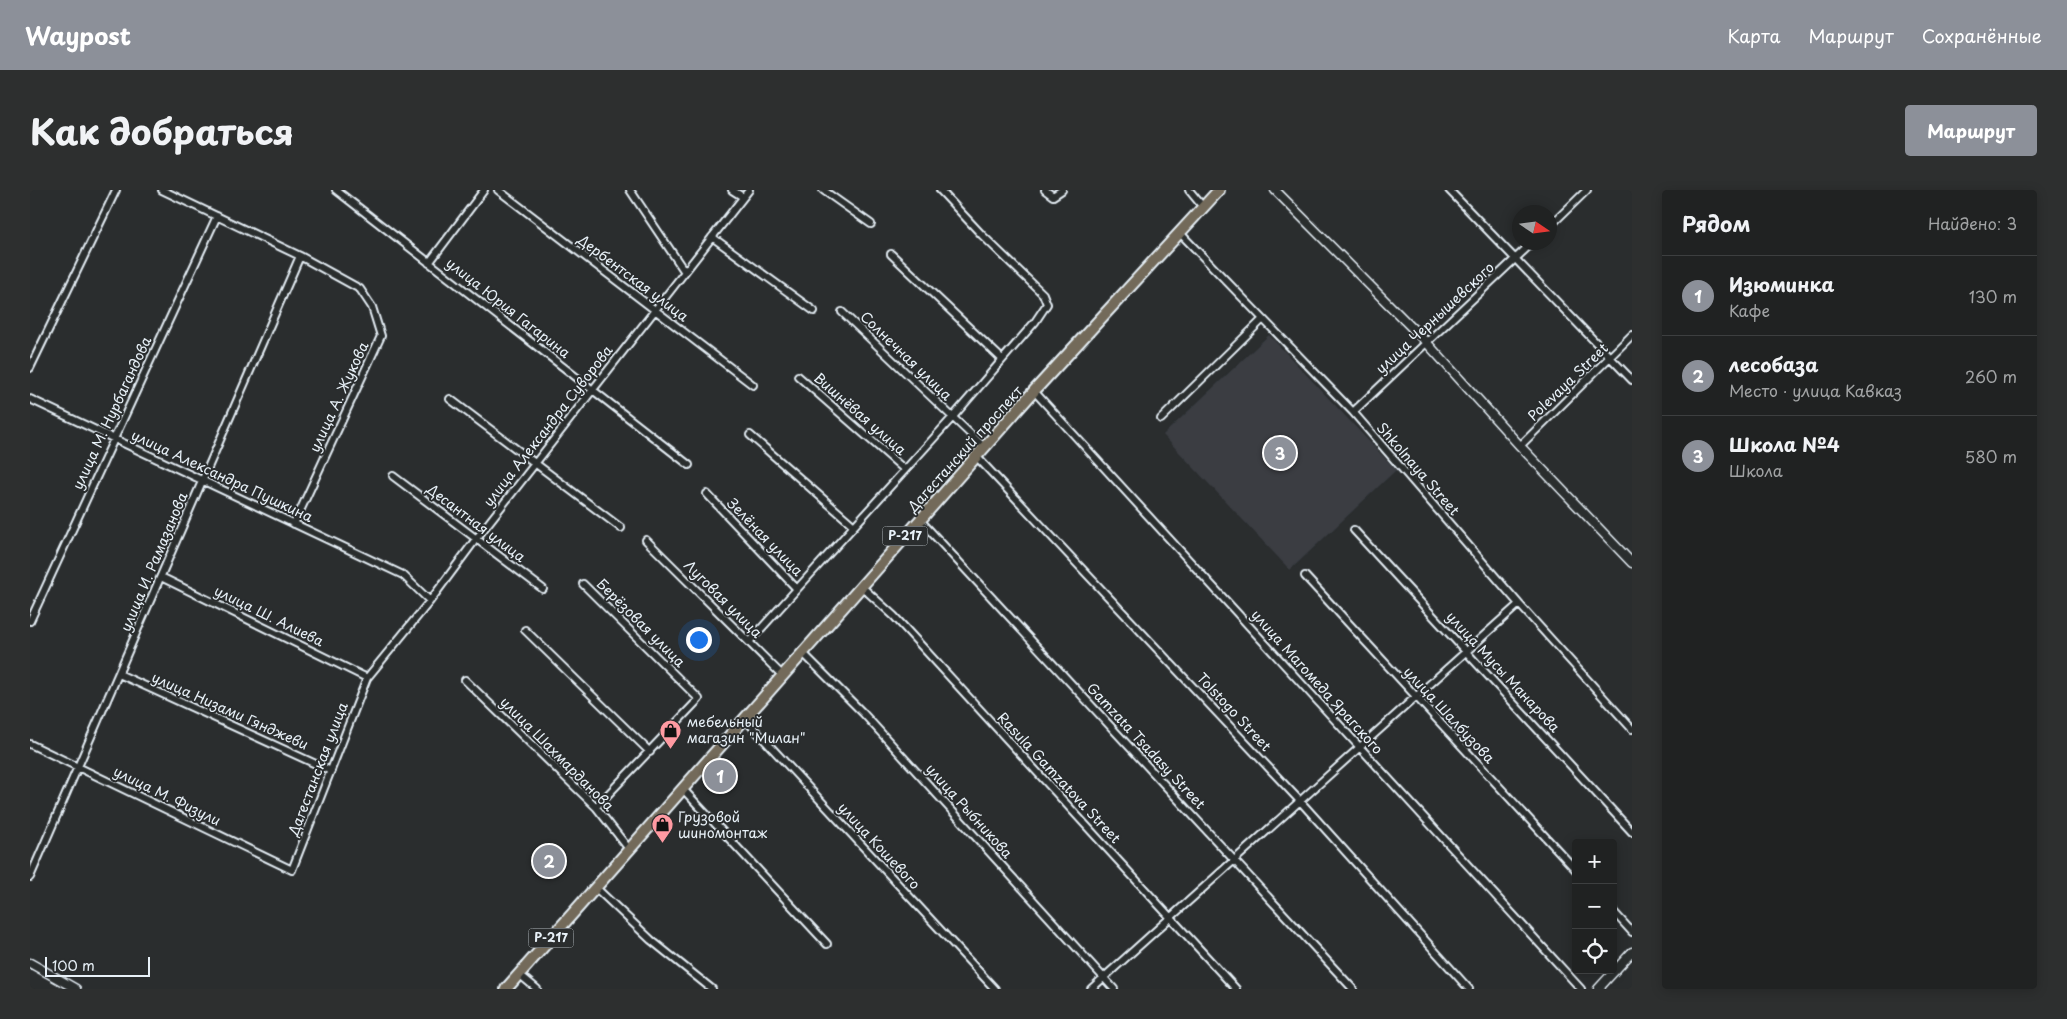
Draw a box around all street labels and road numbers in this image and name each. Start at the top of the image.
street label: Дербентская улица [573,228,693,326]
street label: улица Юрия Гагарина [442,252,575,363]
street label: улица Чернышевского [1371,257,1499,378]
street label: Солнечная улица [856,306,957,405]
street label: улица М. Нурбагандова [67,333,156,493]
street label: улица А. Жукова [304,338,373,456]
street label: Polevaya Street [1523,338,1613,426]
street label: улица Александра Суворова [478,340,618,511]
street label: Вишнёвая улица [809,367,911,460]
street label: Дагестанский проспект [901,381,1027,517]
street label: Shkolnaya Street [1372,418,1465,520]
street label: улица Александра Пушкина [128,424,317,527]
street label: Десантная улица [422,478,530,567]
street label: улица И. Рамазанова [115,489,193,635]
street label: Зелёная улица [723,493,808,581]
road number: Р-217 [882,526,928,546]
street label: Луговая улица [680,555,767,643]
street label: Берёзовая улица [592,574,691,672]
street label: улица Ш. Алиева [211,580,328,651]
street label: улица Магомеда Ярагского [1246,605,1388,759]
street label: улица Мусы Манарова [1442,606,1565,737]
street label: улица Шалбузова [1399,662,1500,768]
street label: улица Низами Гянджеви [148,666,312,755]
street label: Tolstogo Street [1192,668,1277,756]
street label: Gamzata Tsadasy Street [1082,678,1211,814]
street label: улица Шахмарданова [495,692,620,816]
street label: Дагестанская улица [282,699,353,840]
street label: Rasula Gamzatova Street [993,707,1126,848]
street label: улица Рыбникова [921,758,1018,863]
street label: улица М. Физули [110,760,224,831]
street label: улица Кошевого [833,797,925,894]
road number: Р-217 [528,928,574,948]

